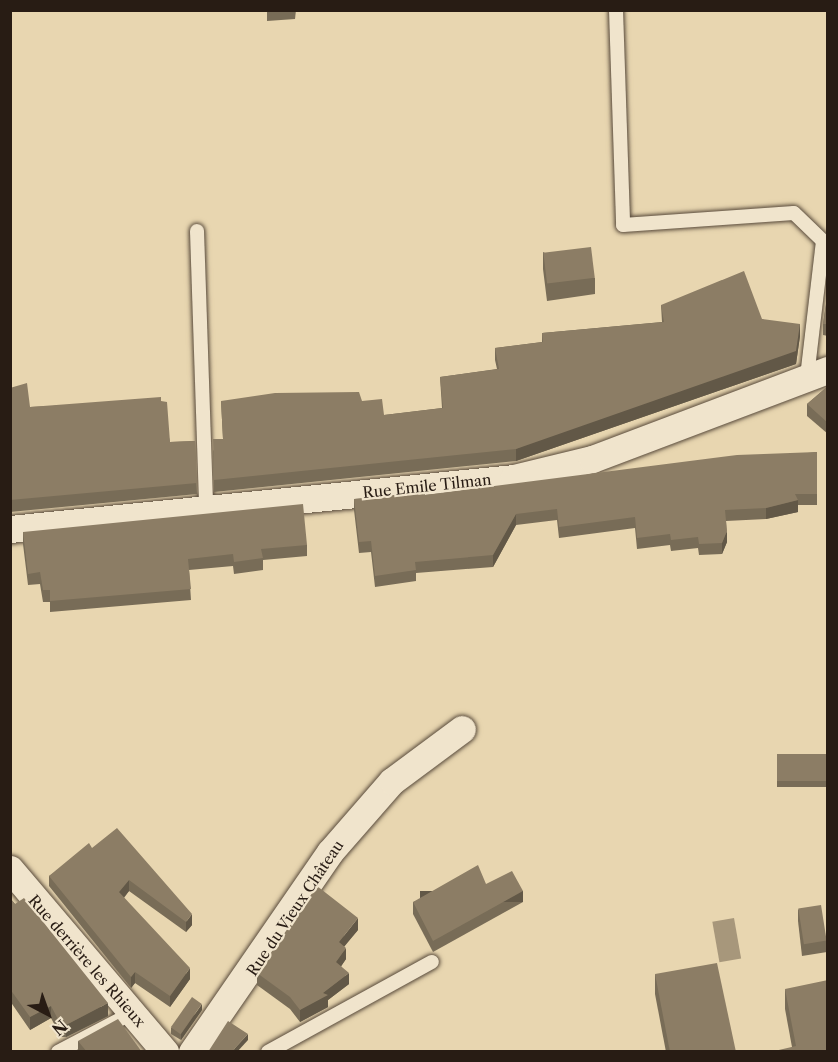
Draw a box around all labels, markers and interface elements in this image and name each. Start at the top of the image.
street label: Rue Emile Tilman [362,470,492,502]
street label: Rue du Vieux Château [243,836,347,980]
street label: Rue derrière les Rhieux [25,891,149,1031]
north arrow [18,984,78,1044]
text: N [48,1015,72,1040]

